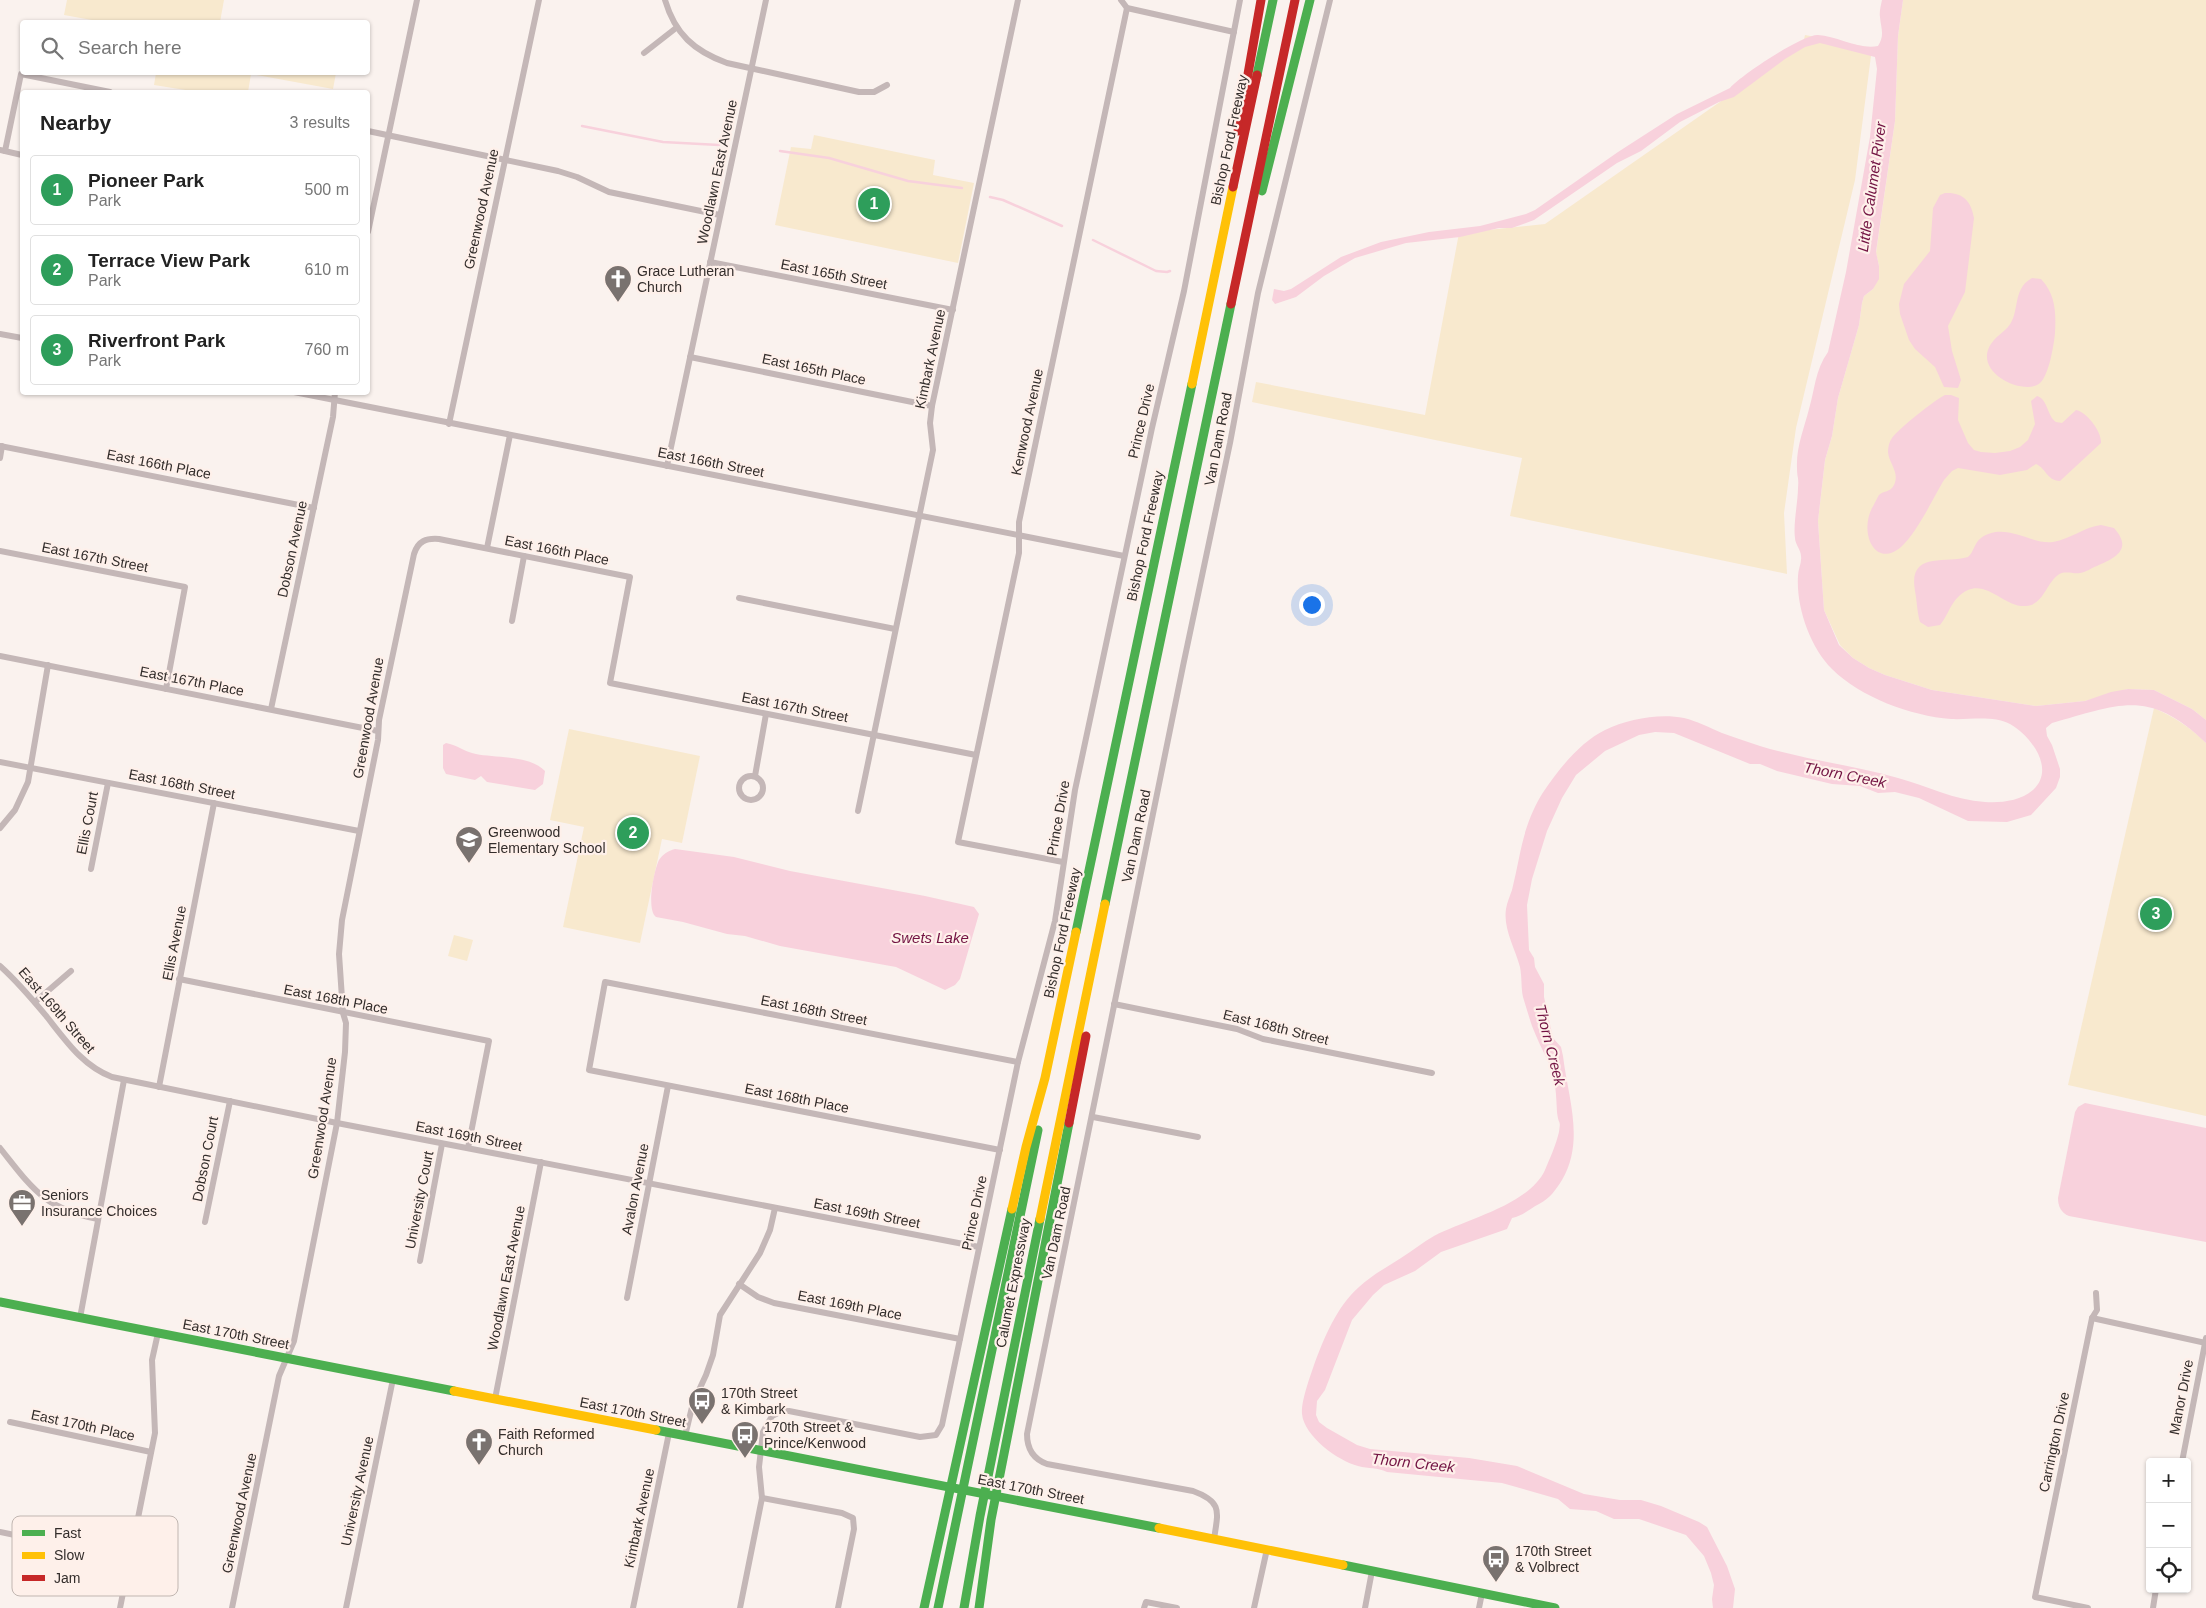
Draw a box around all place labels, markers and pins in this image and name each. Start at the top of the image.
pin: 1 [858,185,890,223]
place label: Grace Lutheran Church [637,263,734,295]
church icon: Grace Lutheran Church [603,264,633,303]
pin: 2 [617,814,649,852]
place label: Greenwood Elementary School [488,824,606,856]
school or university icon: Greenwood Elementary School [454,825,484,864]
pin: 3 [2140,895,2172,933]
place label: Seniors Insurance Choices [41,1187,157,1219]
office icon: Seniors Insurance Choices [7,1188,37,1227]
place label: 170th Street & Kimbark [721,1385,797,1417]
bus stop icon: 170th Street & Kimbark [687,1386,717,1425]
place label: 170th Street & Prince/Kenwood [764,1419,866,1451]
bus stop icon: 170th Street & Prince/Kenwood [730,1420,760,1459]
place label: Faith Reformed Church [498,1426,594,1458]
church icon: Faith Reformed Church [464,1427,494,1466]
place label: 170th Street & Volbrect [1515,1543,1591,1575]
bus stop icon: 170th Street & Volbrect [1481,1544,1511,1583]

